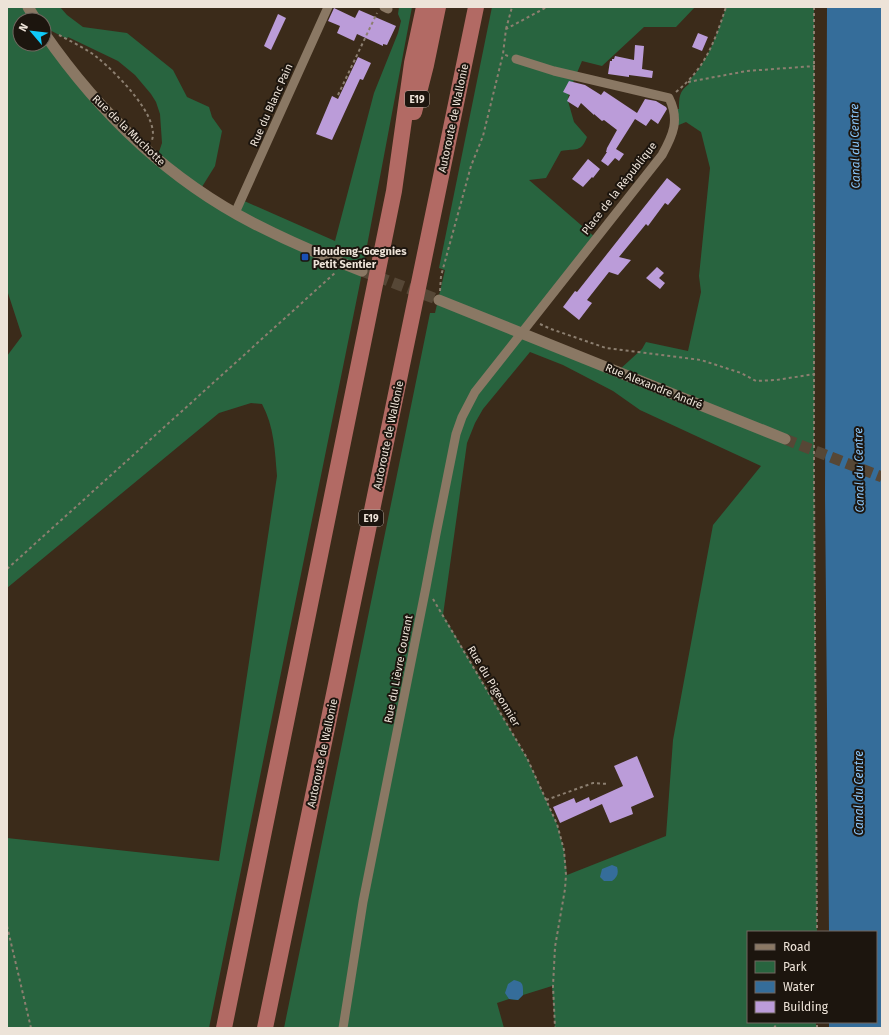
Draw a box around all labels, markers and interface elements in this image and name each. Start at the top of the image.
north arrow [12,12,52,52]
text: N [16,21,31,34]
street label: Rue du Blanc Pain [247,62,296,149]
street label: Autoroute de Wallonie [436,63,471,174]
road number: E19 [405,91,429,107]
street label: Rue de la Muchotte [89,92,168,169]
water label: Canal du Centre [847,103,863,189]
street label: Place de la République [579,139,660,237]
place label: Houdeng-Gœgnies Petit Sentier [313,245,407,271]
marker: Houdeng-Gœgnies Petit Sentier [300,252,310,262]
street label: Rue Alexandre André [603,361,704,412]
street label: Autoroute de Wallonie [371,380,406,491]
water label: Canal du Centre [851,427,867,513]
road number: E19 [359,510,383,526]
street label: Rue du Lièvre Courant [382,614,415,724]
street label: Rue du Pigeonnier [464,644,523,729]
street label: Autoroute de Wallonie [305,698,340,809]
water label: Canal du Centre [852,751,866,835]
legend [747,931,877,1023]
text: Road [783,940,811,954]
text: Park [783,960,807,974]
text: Water [783,980,815,994]
text: Building [783,1000,829,1014]

